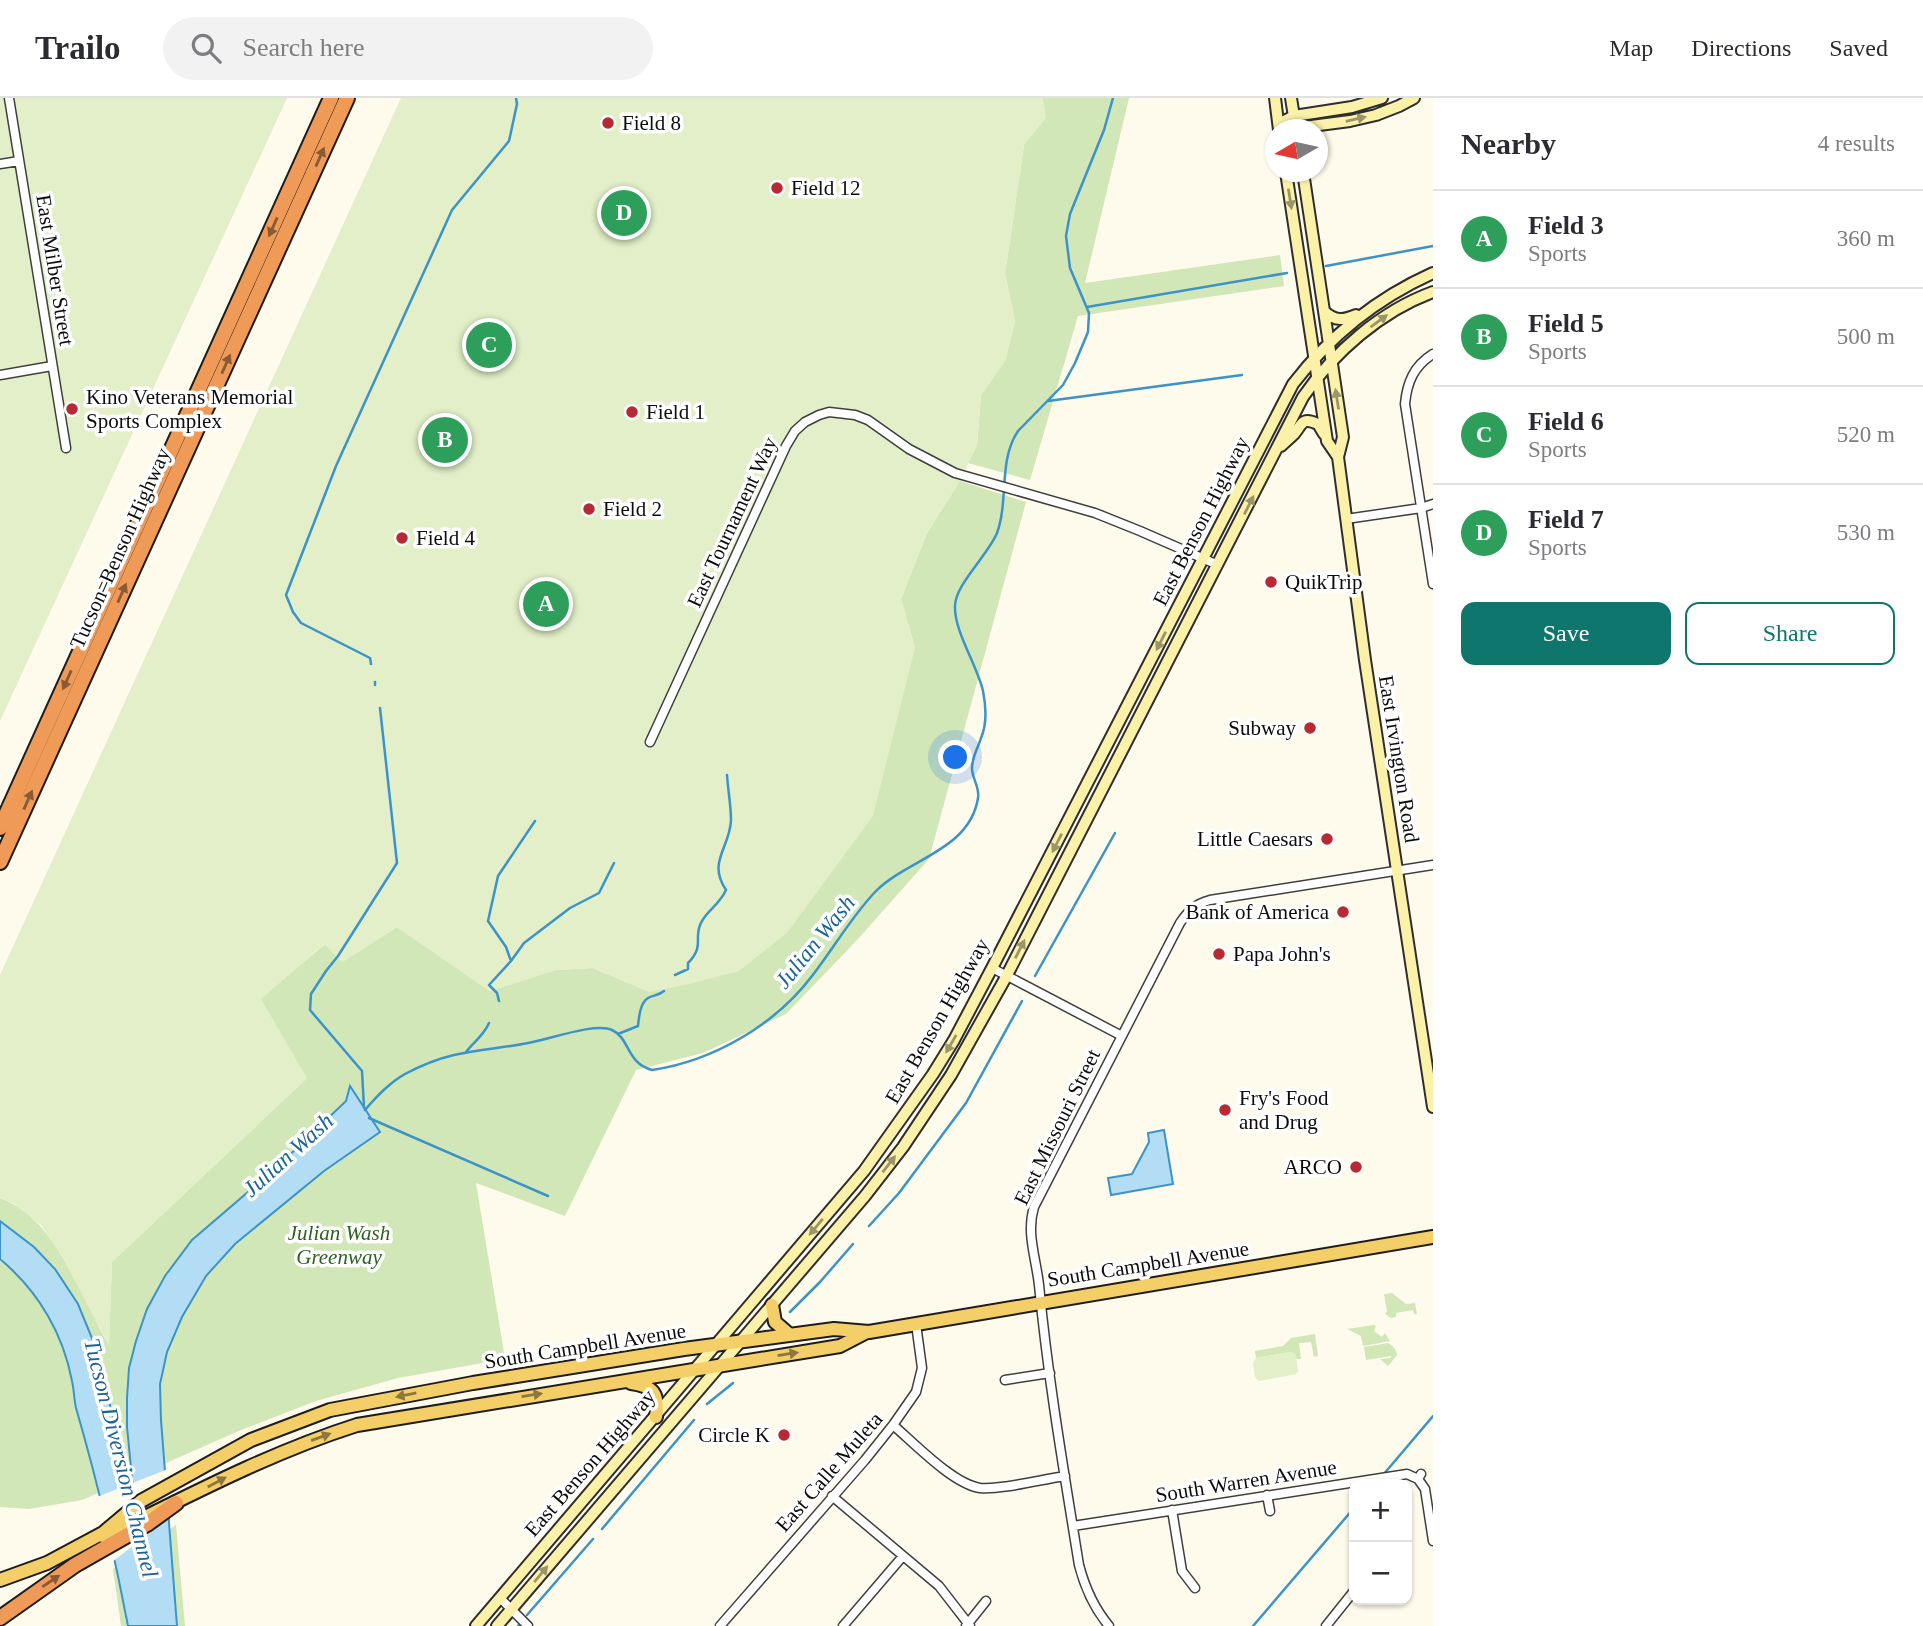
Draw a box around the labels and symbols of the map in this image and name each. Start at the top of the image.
place label: Field 8 [622,111,681,135]
one-way arrow [1346,114,1368,125]
marker: Field 8 [600,115,616,131]
north arrow [1265,119,1328,182]
one-way arrow [315,146,326,167]
place label: Field 12 [791,176,860,200]
marker: Field 12 [769,180,785,196]
pin: D [601,187,647,239]
one-way arrow [1285,188,1296,210]
street label: East Milber Street [31,193,79,347]
one-way arrow [267,217,279,237]
one-way arrow [1370,314,1388,328]
pin: C [466,319,512,371]
one-way arrow [220,354,232,374]
place label: Kino Veterans Memorial Sports Complex [86,385,293,433]
one-way arrow [1331,388,1342,410]
place label: Field 1 [646,400,705,424]
marker: Kino Veterans Memorial Sports Complex [64,401,80,417]
marker: Field 1 [624,404,640,420]
pin: B [422,414,468,466]
street label: East Benson Highway [1148,432,1254,610]
street label: East Tournament Way [682,433,782,611]
street label: Tucson–Benson Highway [65,444,175,652]
one-way arrow [1242,494,1254,514]
place label: Field 2 [603,497,662,521]
marker: Field 2 [581,501,597,517]
place label: Field 4 [416,526,475,550]
marker: Field 4 [394,530,410,546]
place label: QuikTrip [1285,570,1362,594]
marker: QuikTrip [1263,574,1279,590]
pin: A [523,578,569,630]
one-way arrow [116,583,128,603]
one-way arrow [1156,631,1167,651]
one-way arrow [61,669,72,690]
street label: East Irvington Road [1374,674,1424,845]
place label: Subway [1228,716,1296,740]
marker: Subway [1302,720,1318,736]
your location [938,740,972,774]
one-way arrow [23,790,34,811]
place label: Little Caesars [1197,827,1313,851]
marker: Little Caesars [1319,831,1335,847]
one-way arrow [1051,833,1062,853]
water label: Julian Wash [770,891,860,993]
place label: Bank of America [1186,900,1330,924]
marker: Bank of America [1335,904,1351,920]
street label: East Benson Highway [880,934,994,1108]
one-way arrow [1015,939,1026,959]
place label: Papa John's [1233,942,1331,966]
marker: Papa John's [1211,946,1227,962]
one-way arrow [945,1035,957,1054]
street label: East Missouri Street [1009,1045,1105,1209]
place label: Fry's Food and Drug [1239,1086,1329,1134]
marker: Fry's Food and Drug [1217,1102,1233,1118]
water label: Julian Wash [238,1108,338,1202]
one-way arrow [882,1155,896,1173]
place label: ARCO [1284,1155,1342,1179]
marker: ARCO [1348,1159,1364,1175]
one-way arrow [809,1218,824,1236]
park label: Julian Wash Greenway [288,1221,390,1269]
street label: South Campbell Avenue [1045,1236,1251,1292]
street label: South Campbell Avenue [482,1318,688,1374]
water label: Tucson Diversion Channel [79,1336,163,1580]
one-way arrow [777,1348,799,1359]
street label: East Benson Highway [520,1384,661,1541]
one-way arrow [521,1389,543,1400]
one-way arrow [395,1390,417,1401]
street label: East Calle Muleta [771,1407,888,1537]
place label: Circle K [698,1423,770,1447]
marker: Circle K [776,1427,792,1443]
one-way arrow [311,1431,332,1442]
street label: South Warren Avenue [1154,1455,1338,1507]
one-way arrow [207,1476,227,1488]
one-way arrow [533,1565,549,1583]
one-way arrow [41,1574,61,1587]

